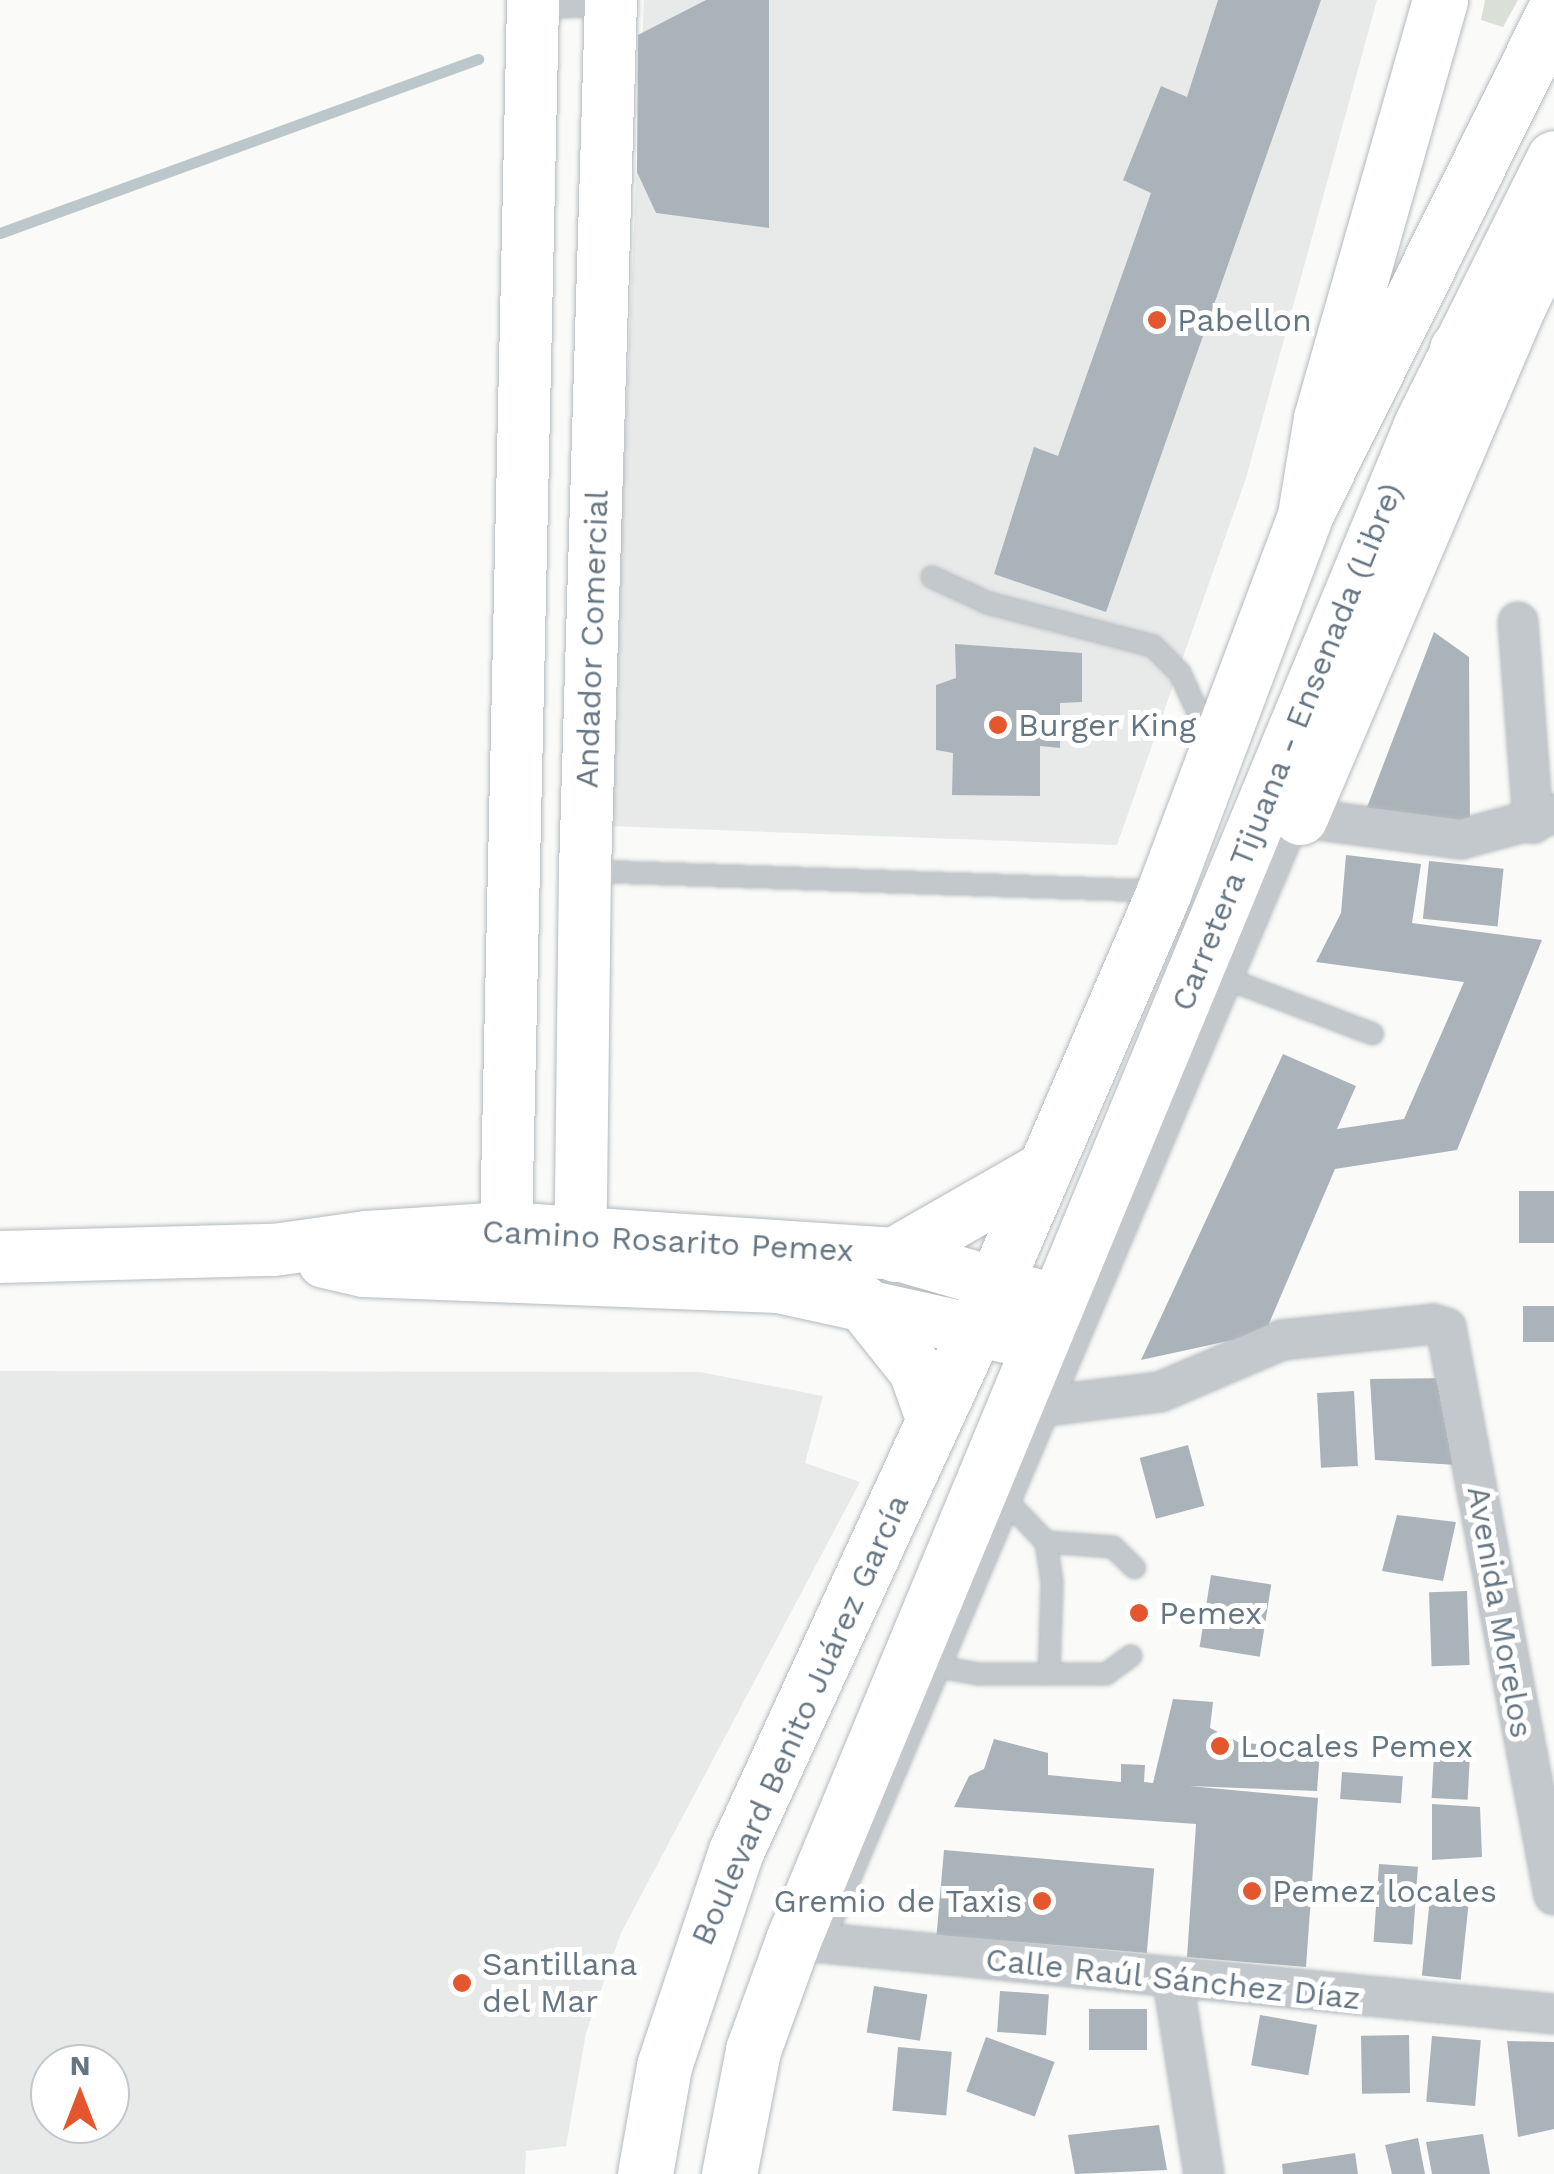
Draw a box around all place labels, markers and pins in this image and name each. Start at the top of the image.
place label: Pabellon [1177,301,1312,339]
marker: Pabellon [1146,309,1168,331]
place label: Burger King [1018,706,1197,744]
marker: Burger King [987,714,1009,736]
place label: Pemex [1159,1594,1262,1632]
marker: Pemex [1128,1602,1150,1624]
place label: Locales Pemex [1240,1727,1473,1765]
marker: Locales Pemex [1209,1735,1231,1757]
place label: Pemez locales [1272,1872,1497,1910]
marker: Pemez locales [1241,1880,1263,1902]
place label: Gremio de Taxis [773,1882,1022,1920]
marker: Gremio de Taxis [1031,1890,1053,1912]
place label: Santillana del Mar [482,1946,637,2021]
marker: Santillana del Mar [451,1972,473,1994]

